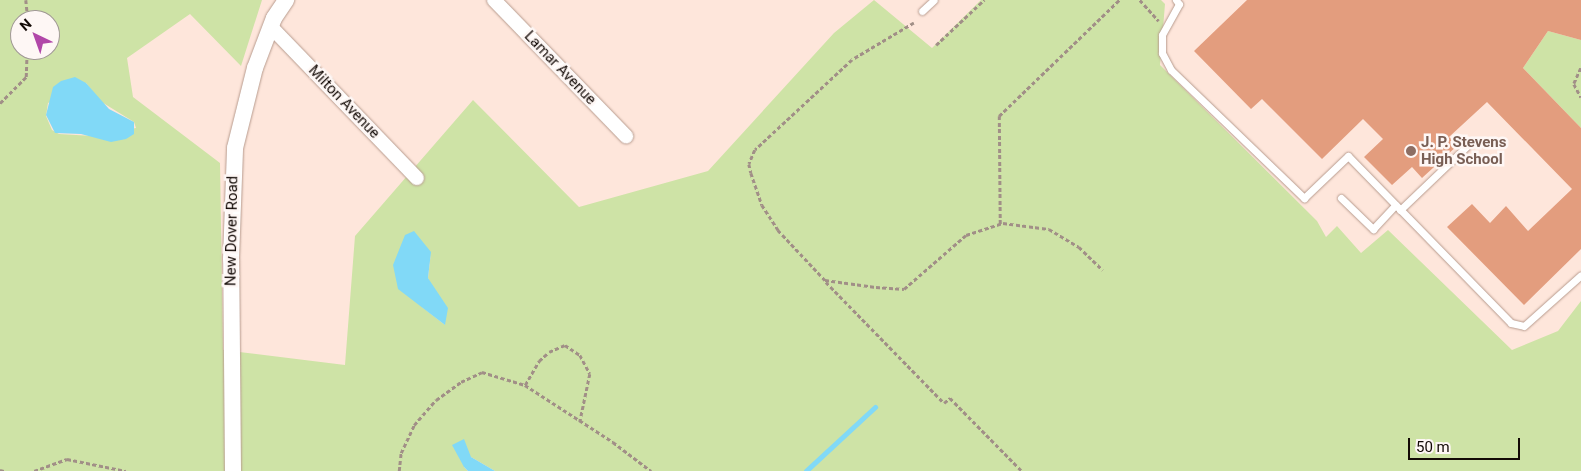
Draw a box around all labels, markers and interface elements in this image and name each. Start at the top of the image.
north arrow [10,10,60,60]
text: N [17,15,35,34]
street label: Lamar Avenue [520,27,600,109]
street label: Milton Avenue [305,62,383,142]
place label: J. P. Stevens High School [1421,133,1506,168]
marker: J. P. Stevens High School [1405,145,1417,157]
street label: New Dover Road [222,176,242,286]
scale bar [1411,428,1524,460]
text: 50 m [1416,438,1450,456]

